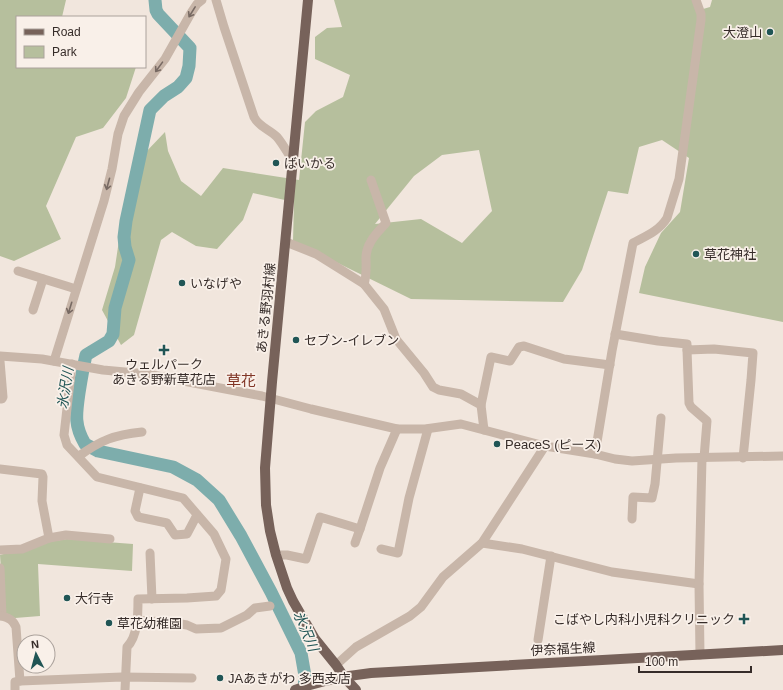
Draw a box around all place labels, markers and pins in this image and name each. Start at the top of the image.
place label: 大澄山 [723,25,762,40]
marker: 大澄山 [765,27,775,37]
place label: ばいかる [284,156,336,171]
marker: ばいかる [271,158,281,168]
place label: 草花神社 [704,247,756,262]
marker: 草花神社 [691,249,701,259]
place label: いなげや [190,276,242,291]
marker: いなげや [177,278,187,288]
place label: セブン-イレブン [304,333,399,348]
marker: セブン-イレブン [291,335,301,345]
marker: ウェルパーク あきる野新草花店 [159,345,169,355]
place label: ウェルパーク あきる野新草花店 [112,357,216,387]
place label: PeaceS (ピース) [505,437,601,452]
marker: PeaceS (ピース) [492,439,502,449]
place label: 大行寺 [75,591,114,606]
marker: 大行寺 [62,593,72,603]
place label: こばやし内科小児科クリニック [553,612,735,627]
marker: こばやし内科小児科クリニック [738,613,750,625]
place label: 草花幼稚園 [117,616,182,631]
marker: 草花幼稚園 [104,618,114,628]
place label: JAあきがわ 多西支店 [228,671,351,686]
marker: JAあきがわ 多西支店 [215,673,225,683]

